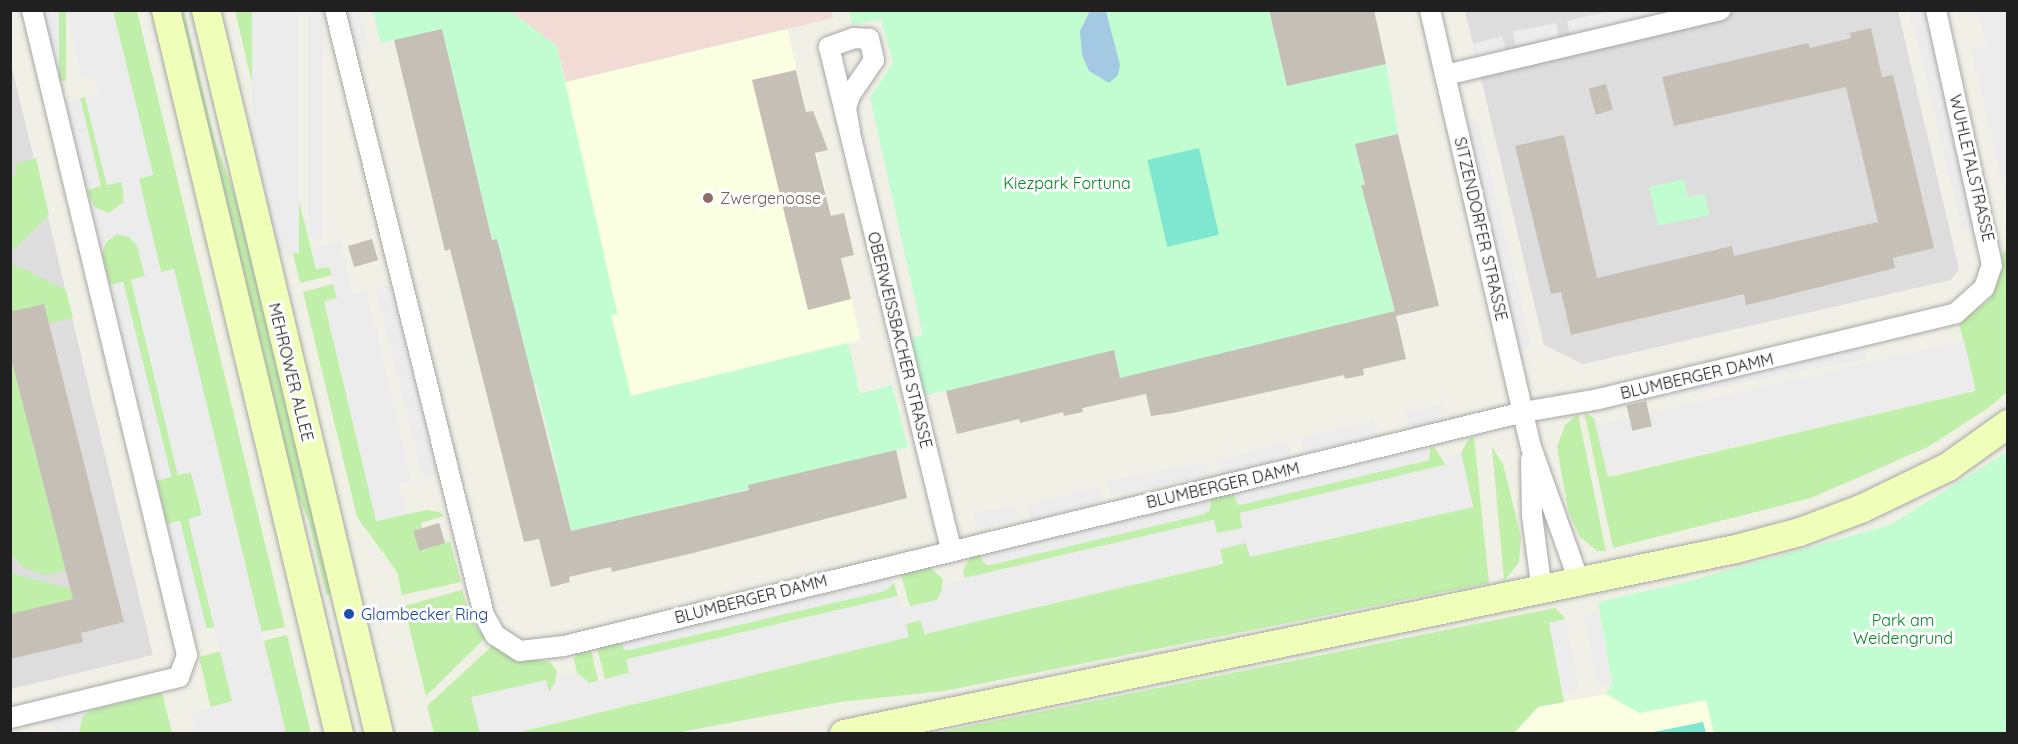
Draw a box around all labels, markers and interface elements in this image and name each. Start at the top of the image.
street label: WUHLETALSTRASSE [1946,93,1998,243]
street label: SITZENDORFER STRASSE [1450,135,1512,323]
park label: Kiezpark Fortuna [1003,173,1131,193]
place label: Zwergenoase [720,188,821,208]
marker: Zwergenoase [701,191,715,205]
street label: OBERWEISSBACHER STRASSE [864,230,936,450]
street label: MEHROWER ALLEE [265,301,317,443]
street label: BLUMBERGER DAMM [1618,349,1776,403]
street label: BLUMBERGER DAMM [1144,458,1302,512]
street label: BLUMBERGER DAMM [673,571,829,627]
place label: Glambecker Ring [361,604,488,624]
marker: Glambecker Ring [342,607,356,621]
park label: Park am Weidengrund [1853,610,1953,648]

